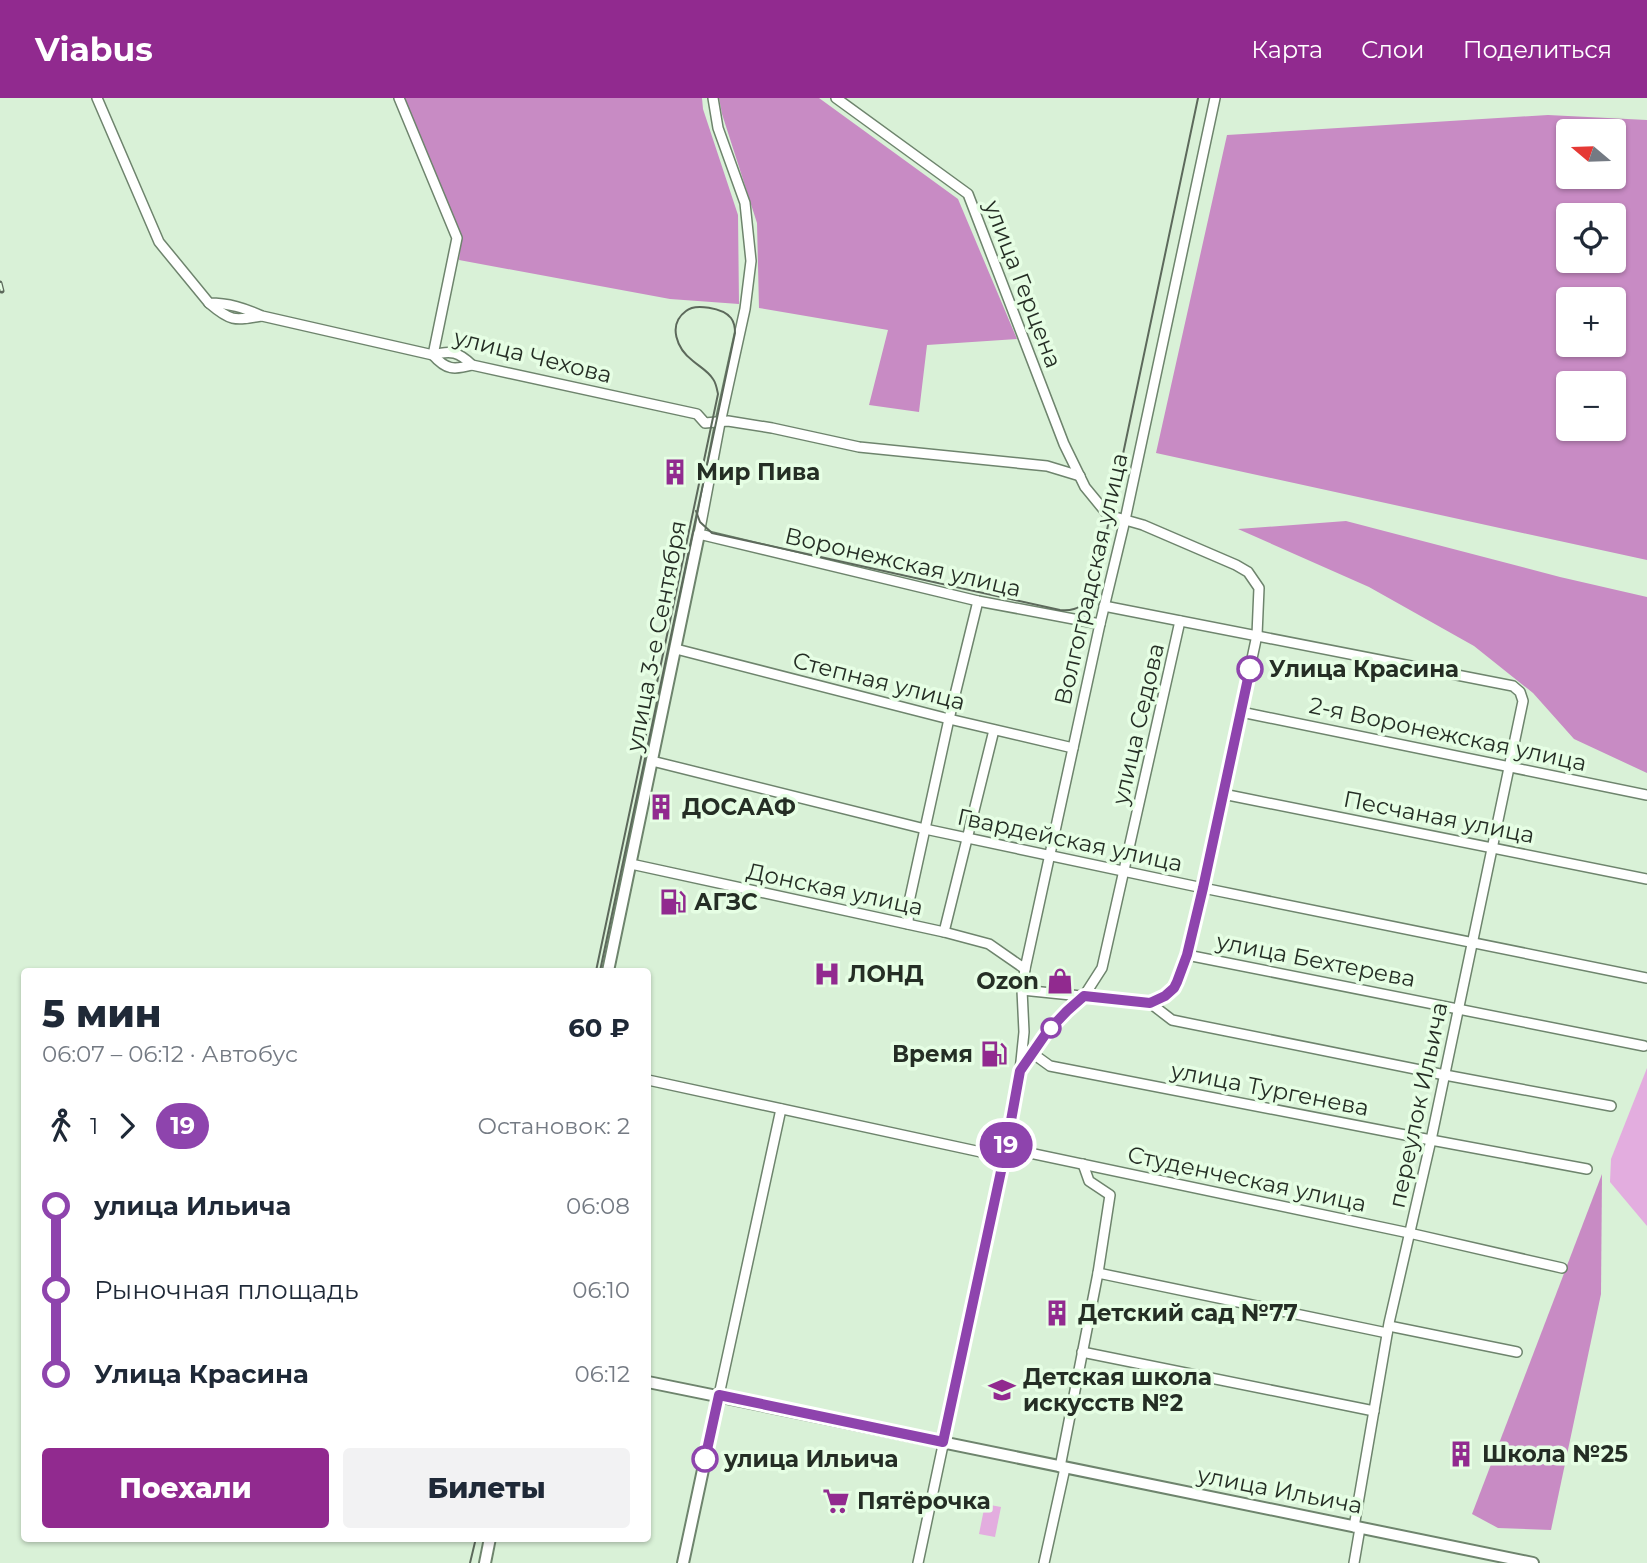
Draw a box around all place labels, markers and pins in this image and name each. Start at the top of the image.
building icon: Мир Пива [660,457,690,487]
place label: Мир Пива [696,458,820,486]
place label: Улица Красина [1269,655,1459,683]
marker: Улица Красина [1237,656,1263,682]
building icon: ДОСААФ [646,792,676,822]
place label: ДОСААФ [682,793,796,821]
fuel station icon: АГЗС [658,887,688,917]
place label: АГЗС [694,888,758,916]
hospital icon: ЛОНД [812,959,842,989]
place label: ЛОНД [848,960,924,988]
shop icon: Ozon [1045,966,1075,996]
place label: Ozon [976,967,1039,995]
unlabelled marker [1041,1018,1061,1038]
fuel station icon: Время [979,1039,1009,1069]
place label: Время [892,1040,973,1068]
building icon: Детский сад №77 [1042,1298,1072,1328]
place label: Детский сад №77 [1078,1299,1298,1327]
place label: Детская школа искусств №2 [1023,1363,1212,1417]
school or university icon: Детская школа искусств №2 [987,1375,1017,1405]
building icon: Школа №25 [1446,1439,1476,1469]
place label: Школа №25 [1482,1440,1628,1468]
place label: улица Ильича [723,1445,898,1473]
marker: улица Ильича [692,1446,718,1472]
supermarket icon: Пятёрочка [821,1486,851,1516]
place label: Пятёрочка [857,1487,991,1515]

